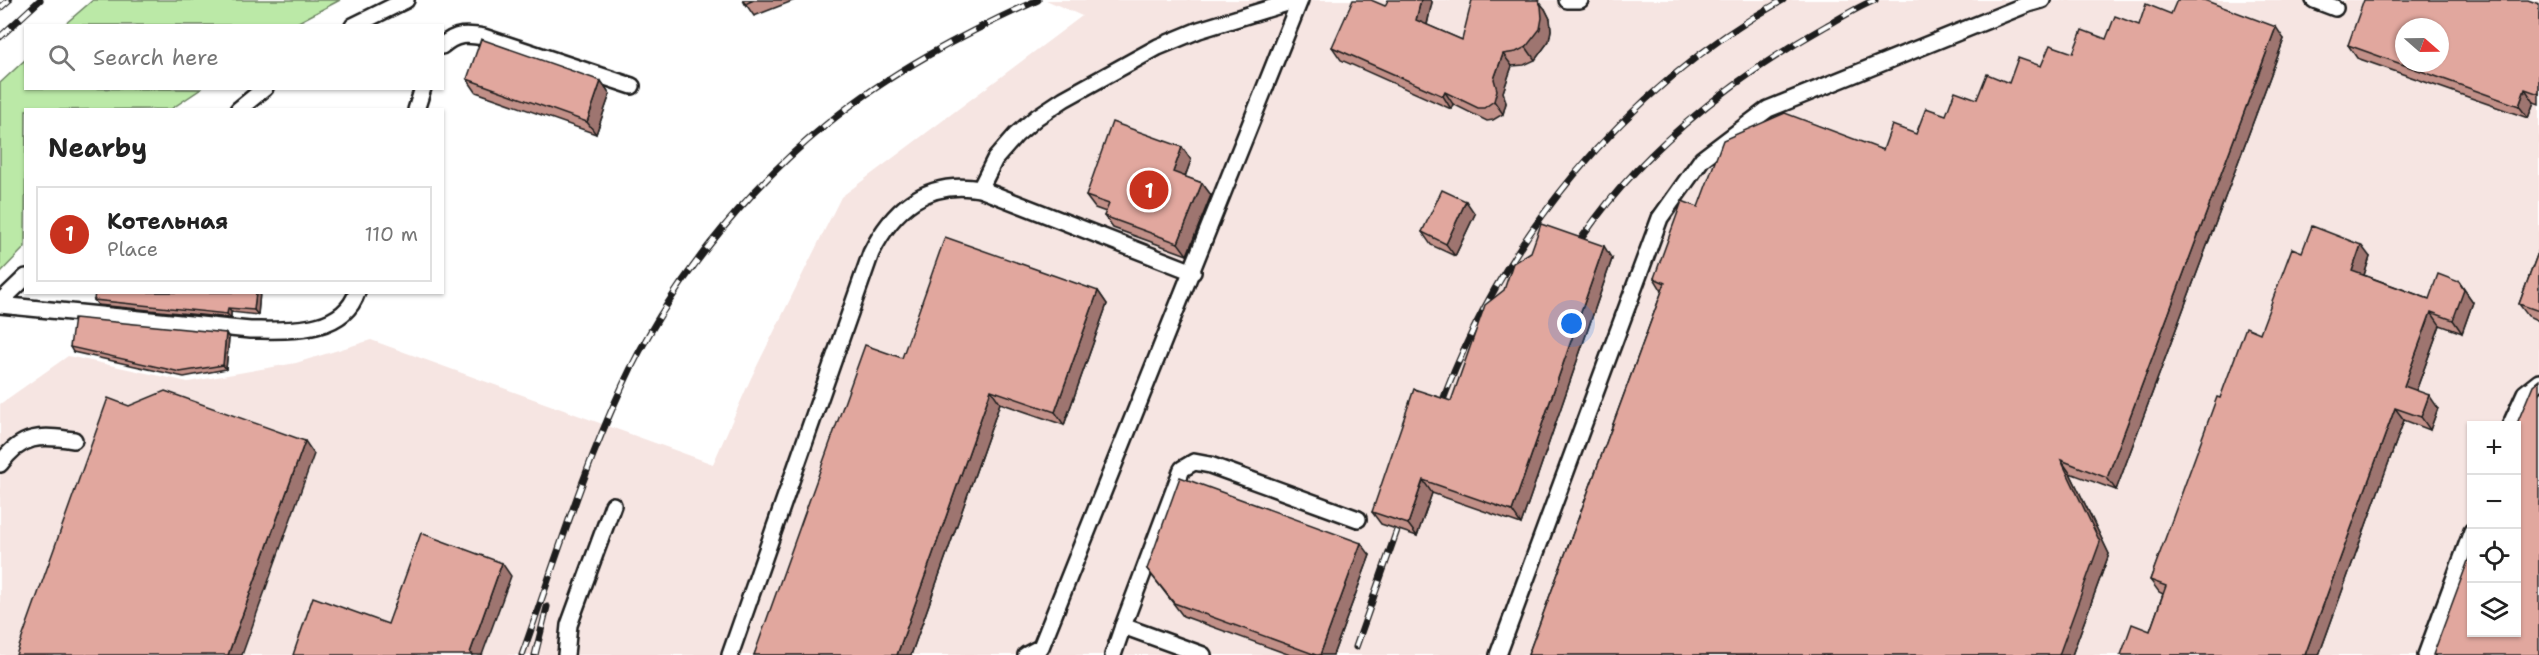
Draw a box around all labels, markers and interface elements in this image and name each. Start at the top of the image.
north arrow [2395,18,2449,72]
search box [24,24,444,90]
icon: search [45,41,78,74]
text: Search here [93,43,219,72]
text: Nearby [48,130,147,165]
pin: 1 [1130,168,1168,213]
text: Котельная [107,207,228,236]
text: 1 [65,221,74,247]
text: 110 m [364,221,418,247]
text: Place [107,236,158,262]
your location [1557,309,1586,338]
map controls [2467,421,2521,637]
button: + [2467,421,2521,475]
button: − [2467,475,2521,529]
button: locate [2467,529,2521,583]
button: layers [2467,583,2521,637]

